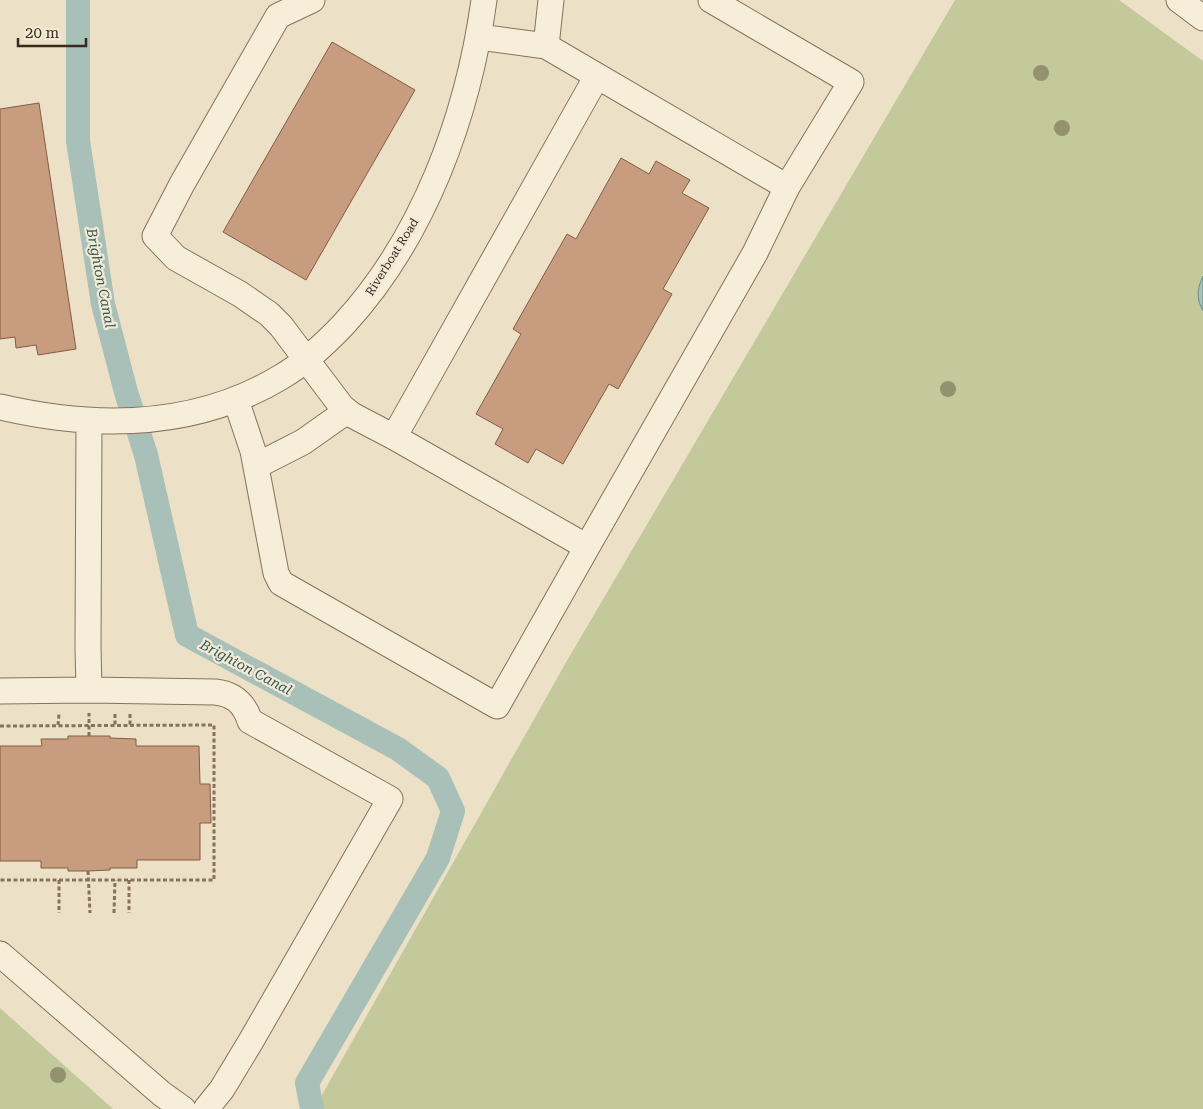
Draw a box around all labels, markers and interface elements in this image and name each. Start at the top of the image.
scale bar [18,15,85,47]
text: 20 m [25,24,60,42]
street label: Riverboat Road [363,215,422,298]
water label: Brighton Canal [83,226,119,329]
water label: Brighton Canal [197,636,294,698]

